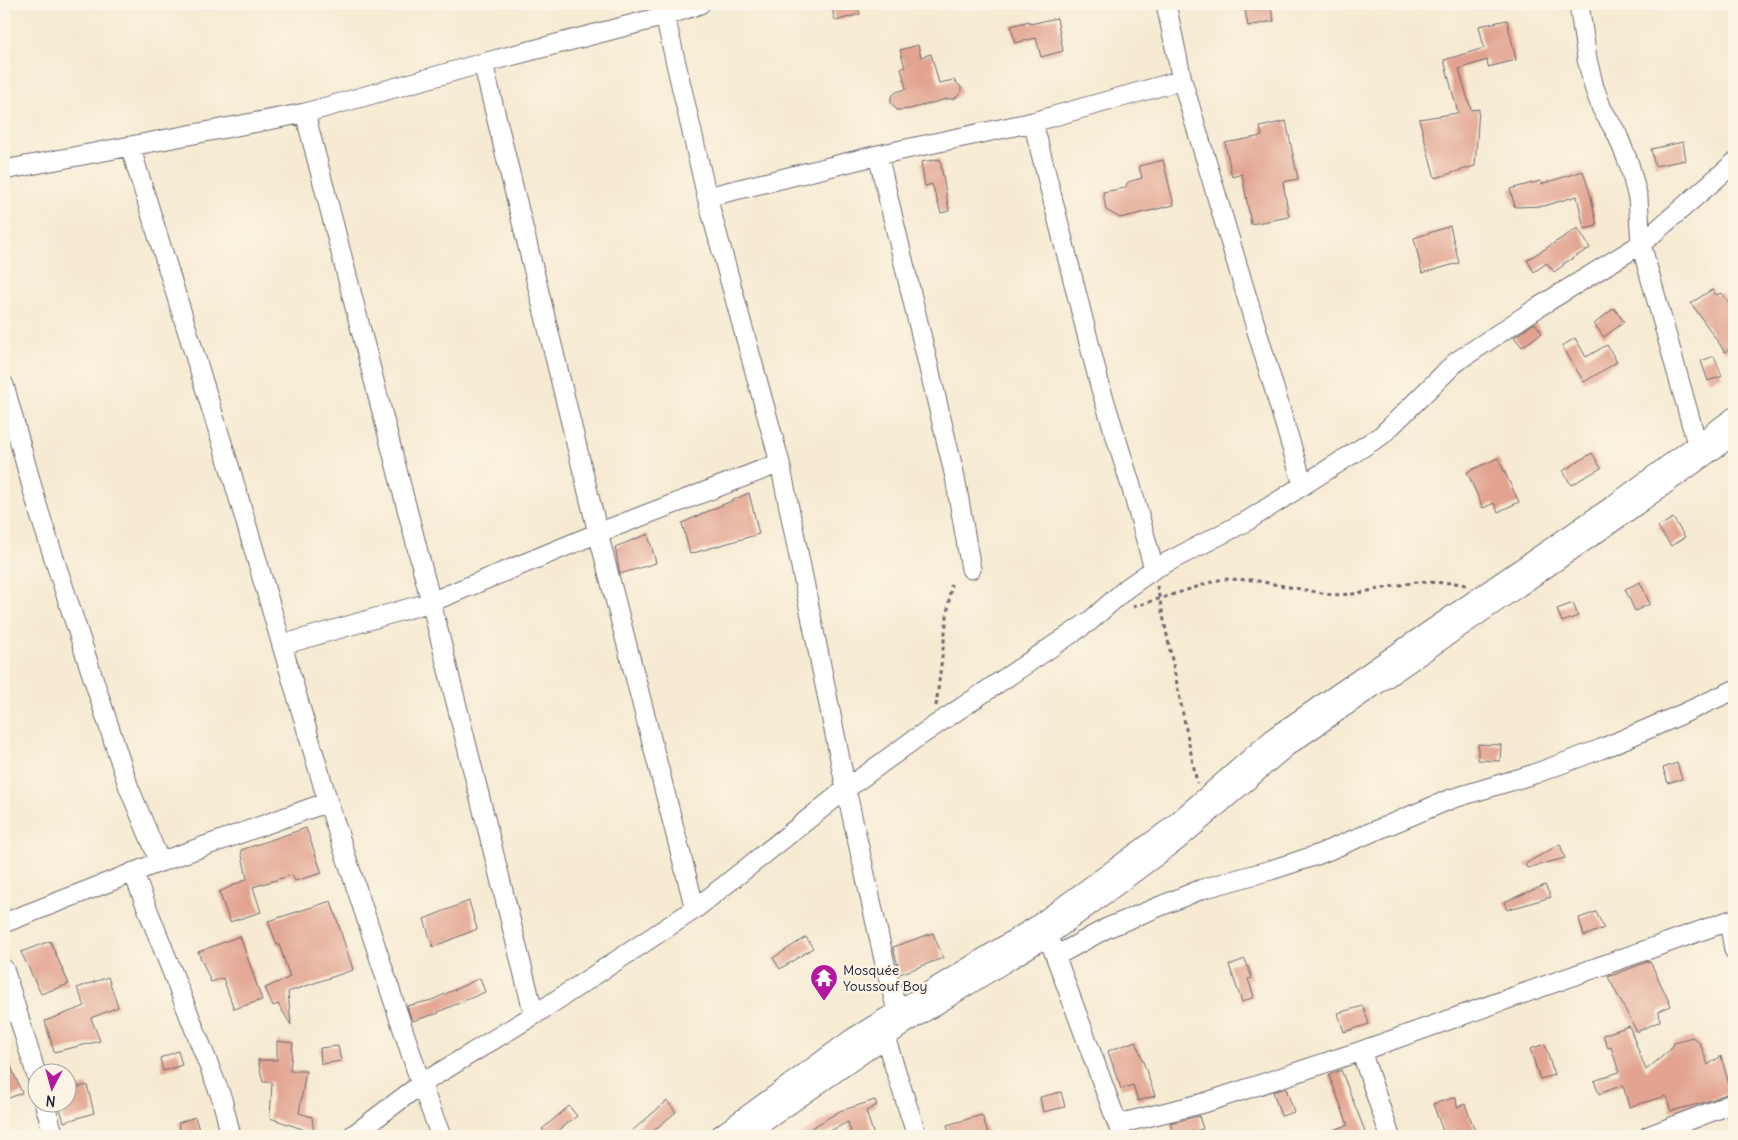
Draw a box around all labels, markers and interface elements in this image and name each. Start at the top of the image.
place label: Mosquée Youssouf Boy [843,961,928,995]
temple icon: Mosquée Youssouf Boy [809,963,839,1002]
north arrow [28,1062,78,1112]
text: N [45,1091,56,1110]

